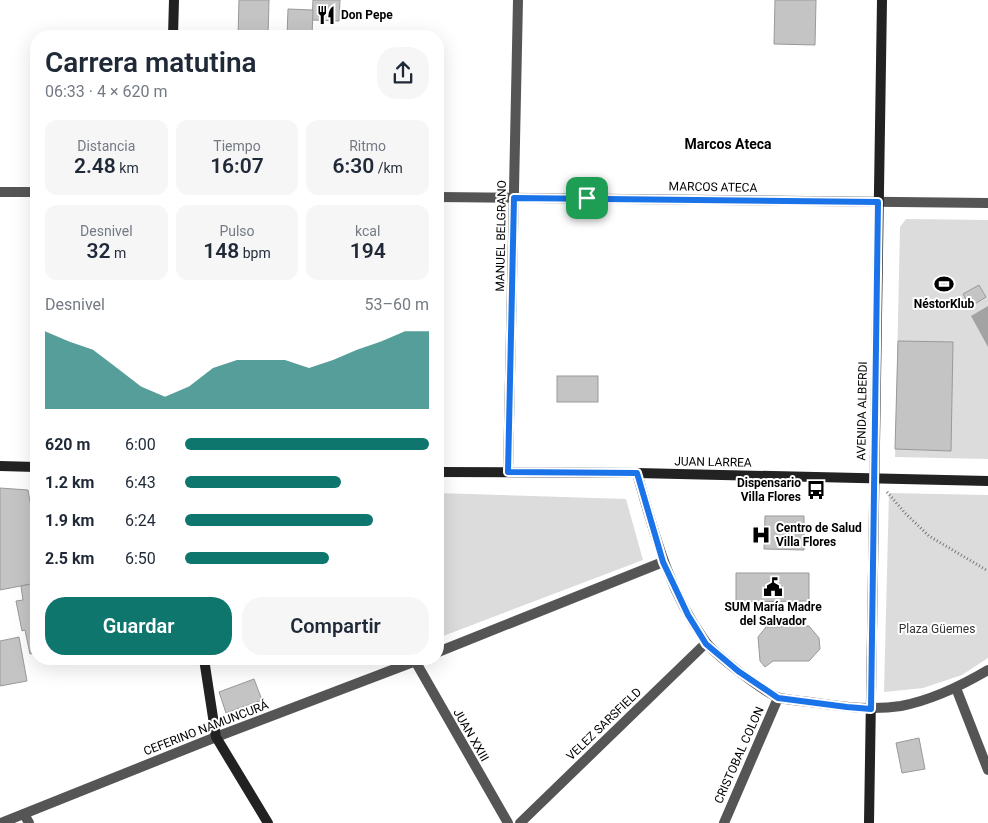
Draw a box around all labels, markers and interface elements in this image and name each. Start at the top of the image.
restaurant icon: Don Pepe [315,4,337,26]
place label: Don Pepe [341,8,393,22]
text: Carrera matutina [45,46,257,79]
button: share [377,47,429,99]
text: 06:33 · 4 × 620 m [45,82,167,101]
district label: Marcos Ateca [685,136,772,152]
text: Distancia [77,138,135,154]
text: Tiempo [213,138,261,154]
text: Ritmo [349,138,386,154]
text: 2.48 [74,154,116,178]
text: 16:07 [210,154,264,178]
text: 6:30 [332,154,374,178]
text: km [116,160,139,176]
text: /km [374,160,403,176]
pin [566,177,608,219]
street label: MARCOS ATECA [669,179,758,195]
street label: MANUEL BELGRANO [493,180,509,292]
icon: arrive [573,184,601,212]
text: Desnivel [80,223,133,239]
text: Pulso [219,223,255,239]
text: kcal [355,223,380,239]
text: 32 [86,239,110,263]
text: 148 [203,239,239,263]
text: 194 [350,239,386,263]
text: m [110,245,126,261]
text: bpm [239,245,271,261]
sports icon: NéstorKlub [933,273,955,295]
text: Desnivel [45,295,105,314]
text: 53–60 m [365,295,429,314]
place label: NéstorKlub [914,297,974,311]
street label: AVENIDA ALBERDI [854,361,870,461]
text: 620 m [45,435,90,454]
text: 6:00 [125,435,156,454]
street label: JUAN LARREA [674,454,752,470]
text: 1.2 km [45,473,94,492]
text: 6:43 [125,473,156,492]
place label: Dispensario Villa Flores [737,476,801,504]
bus stop icon: Dispensario Villa Flores [805,479,827,501]
text: 1.9 km [45,511,94,530]
text: 6:24 [125,511,156,530]
place label: Centro de Salud Villa Flores [776,521,862,549]
hospital icon: Centro de Salud Villa Flores [750,524,772,546]
text: 2.5 km [45,549,94,568]
text: 6:50 [125,549,156,568]
public building icon: SUM María Madre del Salvador [762,576,784,598]
button: Guardar [45,597,232,655]
button: Compartir [242,597,429,655]
place label: SUM María Madre del Salvador [724,600,822,628]
park label: Plaza Güemes [899,622,975,636]
street label: VELEZ SARSFIELD [564,685,644,763]
street label: CEFERINO NAMUNCURÁ [141,697,271,758]
street label: CRISTOBAL COLON [711,704,767,806]
street label: JUAN XXIII [450,706,492,764]

